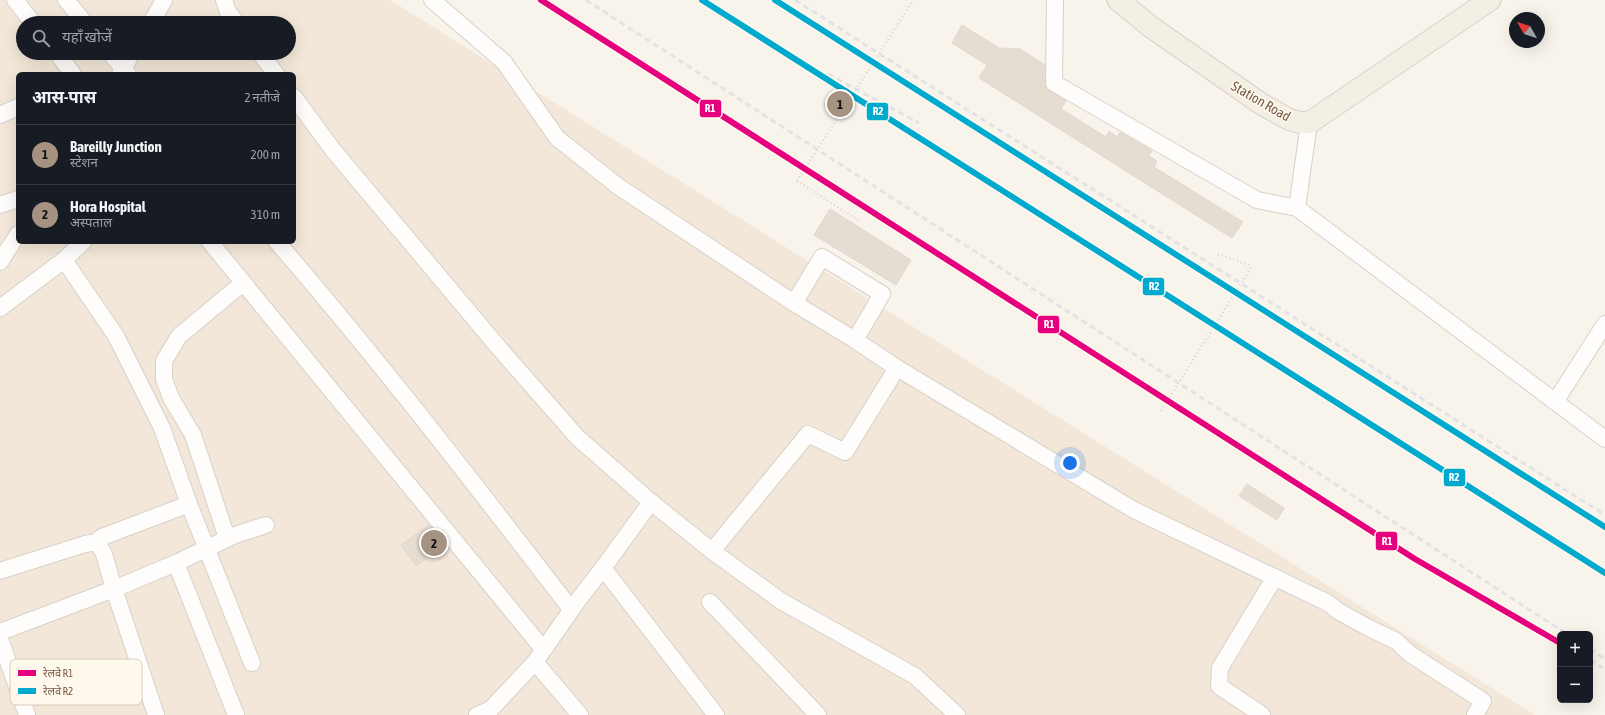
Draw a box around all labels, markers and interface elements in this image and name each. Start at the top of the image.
north arrow [1509,12,1545,48]
search box [16,16,296,60]
icon: search [30,27,52,49]
text: यहाँ खोजें [62,28,112,45]
street label: Station Road [1229,78,1293,124]
text: आस-पास [32,87,96,107]
pin: 1 [827,89,853,119]
text: 2 नतीजे [244,90,280,105]
line badge: R1 [699,99,722,118]
text: R1 [705,102,715,114]
line badge: R2 [866,102,889,121]
text: R2 [873,105,883,117]
text: Bareilly Junction [70,138,162,155]
text: 1 [42,147,48,162]
text: 200 m [251,147,280,162]
text: स्टेशन [70,155,98,170]
text: Hora Hospital [70,198,146,215]
text: 2 [42,207,48,222]
text: 310 m [251,207,280,222]
text: अस्पताल [70,215,112,230]
line badge: R2 [1142,277,1165,296]
text: R2 [1149,280,1159,292]
line badge: R1 [1037,315,1060,334]
text: R1 [1044,318,1054,330]
your location [1060,453,1080,473]
line badge: R2 [1443,468,1466,487]
text: R2 [1449,471,1459,483]
pin: 2 [421,528,447,558]
line badge: R1 [1375,531,1398,551]
text: R1 [1382,535,1392,547]
map controls [1557,631,1593,703]
button: + [1557,631,1593,667]
legend [10,659,142,705]
text: रेलवे R1 [42,667,73,679]
button: − [1557,667,1593,703]
text: रेलवे R2 [42,685,73,697]

